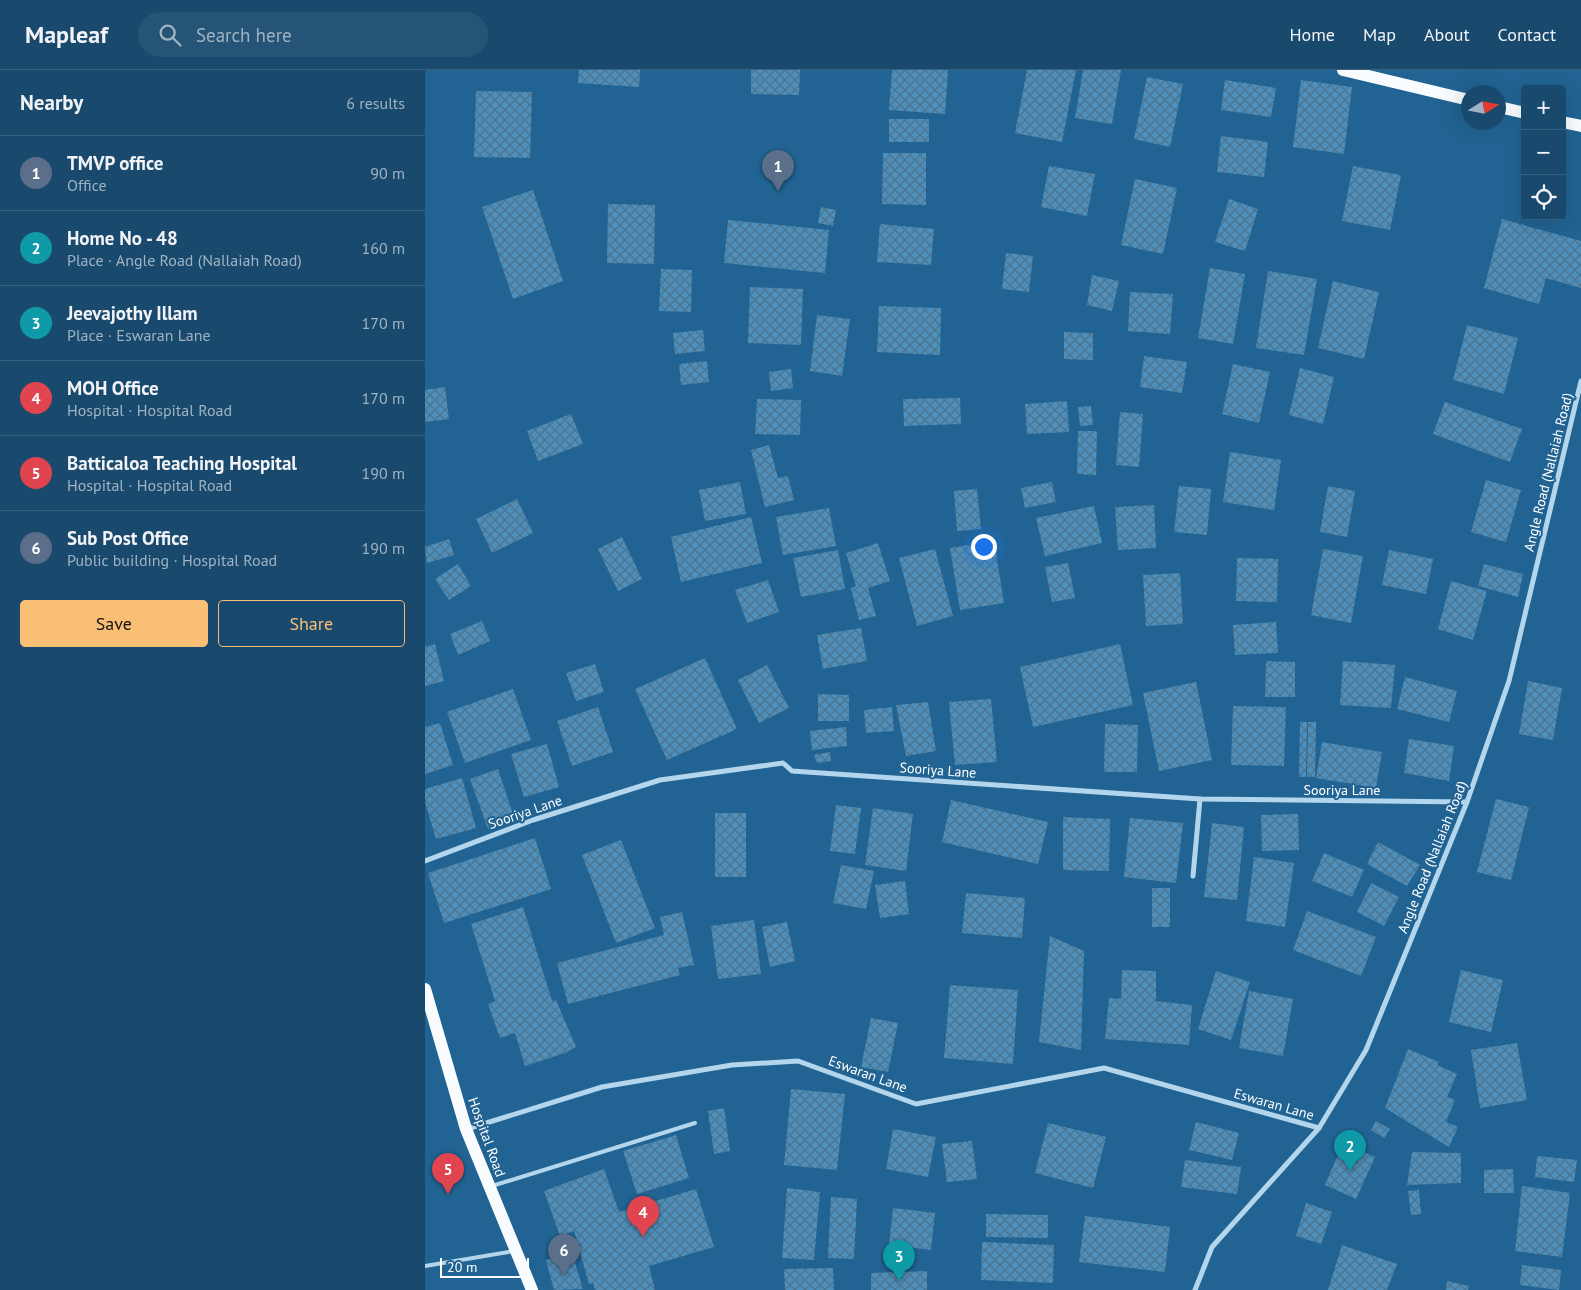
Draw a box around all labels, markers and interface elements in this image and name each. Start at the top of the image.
search box [138,12,488,57]
text: Mapleaf [25,19,108,50]
icon: search [156,21,184,49]
text: Search here [196,23,292,47]
text: Home [1289,23,1335,46]
text: Map [1363,23,1396,46]
text: About [1424,23,1470,46]
text: Contact [1498,23,1556,46]
north arrow [1461,85,1506,130]
map controls [1521,85,1566,220]
button: + [1521,85,1566,130]
text: Nearby [20,89,83,116]
text: 6 results [346,93,405,113]
button: − [1521,130,1566,175]
pin: 1 [762,150,794,191]
text: TMVP office [67,151,163,175]
text: 1 [31,163,41,183]
text: 90 m [370,163,405,183]
text: Office [67,175,107,195]
button: locate [1521,175,1566,220]
text: Home No - 48 [67,226,178,250]
text: 2 [31,238,41,258]
text: 160 m [362,238,405,258]
text: Place · Angle Road (Nallaiah Road) [67,250,302,270]
text: Jeevajothy Illam [67,301,198,325]
text: 3 [31,313,41,333]
text: 170 m [362,313,405,333]
text: Place · Eswaran Lane [67,325,211,345]
text: MOH Office [67,376,159,400]
text: 4 [31,388,41,408]
text: 170 m [362,388,405,408]
street label: Angle Road (Nallaiah Road) [1520,391,1576,553]
text: Hospital · Hospital Road [67,400,232,420]
text: Batticaloa Teaching Hospital [67,451,297,475]
text: 5 [31,463,41,483]
text: 190 m [362,463,405,483]
text: Hospital · Hospital Road [67,475,232,495]
text: Sub Post Office [67,526,189,550]
your location [971,534,997,560]
text: 6 [31,538,41,558]
text: 190 m [362,538,405,558]
text: Public building · Hospital Road [67,550,277,570]
button: Save [20,600,208,647]
button: Share [218,600,405,647]
street label: Sooriya Lane [899,758,977,782]
street label: Angle Road (Nallaiah Road) [1393,778,1471,936]
street label: Sooriya Lane [1304,781,1380,799]
street label: Sooriya Lane [486,791,564,833]
street label: Eswaran Lane [826,1051,910,1097]
street label: Eswaran Lane [1232,1084,1316,1124]
street label: Hospital Road [464,1095,510,1179]
pin: 2 [1334,1130,1366,1171]
pin: 5 [432,1153,464,1194]
pin: 4 [627,1196,659,1237]
pin: 6 [548,1234,580,1275]
pin: 3 [883,1240,915,1281]
scale bar [440,1255,529,1278]
text: 20 m [447,1258,477,1276]

